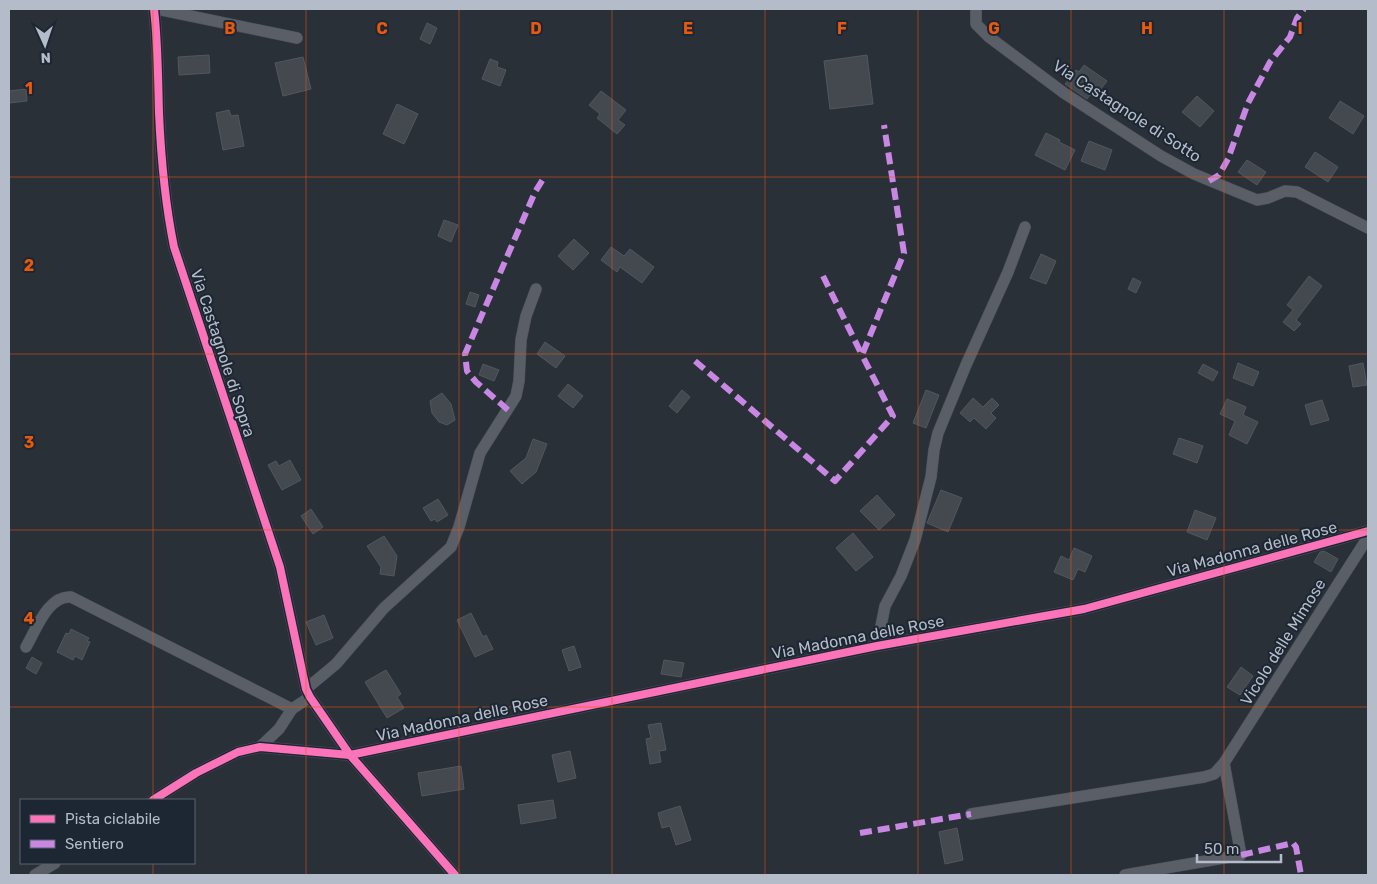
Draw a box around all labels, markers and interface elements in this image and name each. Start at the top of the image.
text: B [224,19,236,38]
text: C [376,19,388,38]
text: D [530,19,542,38]
text: E [683,19,693,38]
text: F [837,19,847,38]
text: G [988,19,1000,38]
text: H [1141,19,1153,38]
text: I [1297,19,1303,38]
north arrow [20,20,70,70]
text: N [40,49,51,66]
street label: Via Castagnole di Sotto [1049,56,1205,166]
text: 1 [25,79,33,98]
text: 2 [24,256,34,275]
street label: Via Castagnole di Sopra [187,266,259,440]
text: 3 [24,433,34,452]
street label: Via Madonna delle Rose [1165,517,1339,581]
street label: Vicolo delle Mimose [1236,575,1330,709]
text: 4 [24,609,35,628]
street label: Via Madonna delle Rose [770,611,946,663]
street label: Via Madonna delle Rose [374,690,550,746]
legend [20,799,195,864]
text: Pista ciclabile [65,810,160,828]
scale bar [1197,832,1281,864]
text: Sentiero [65,835,124,853]
text: 50 m [1204,840,1239,858]

